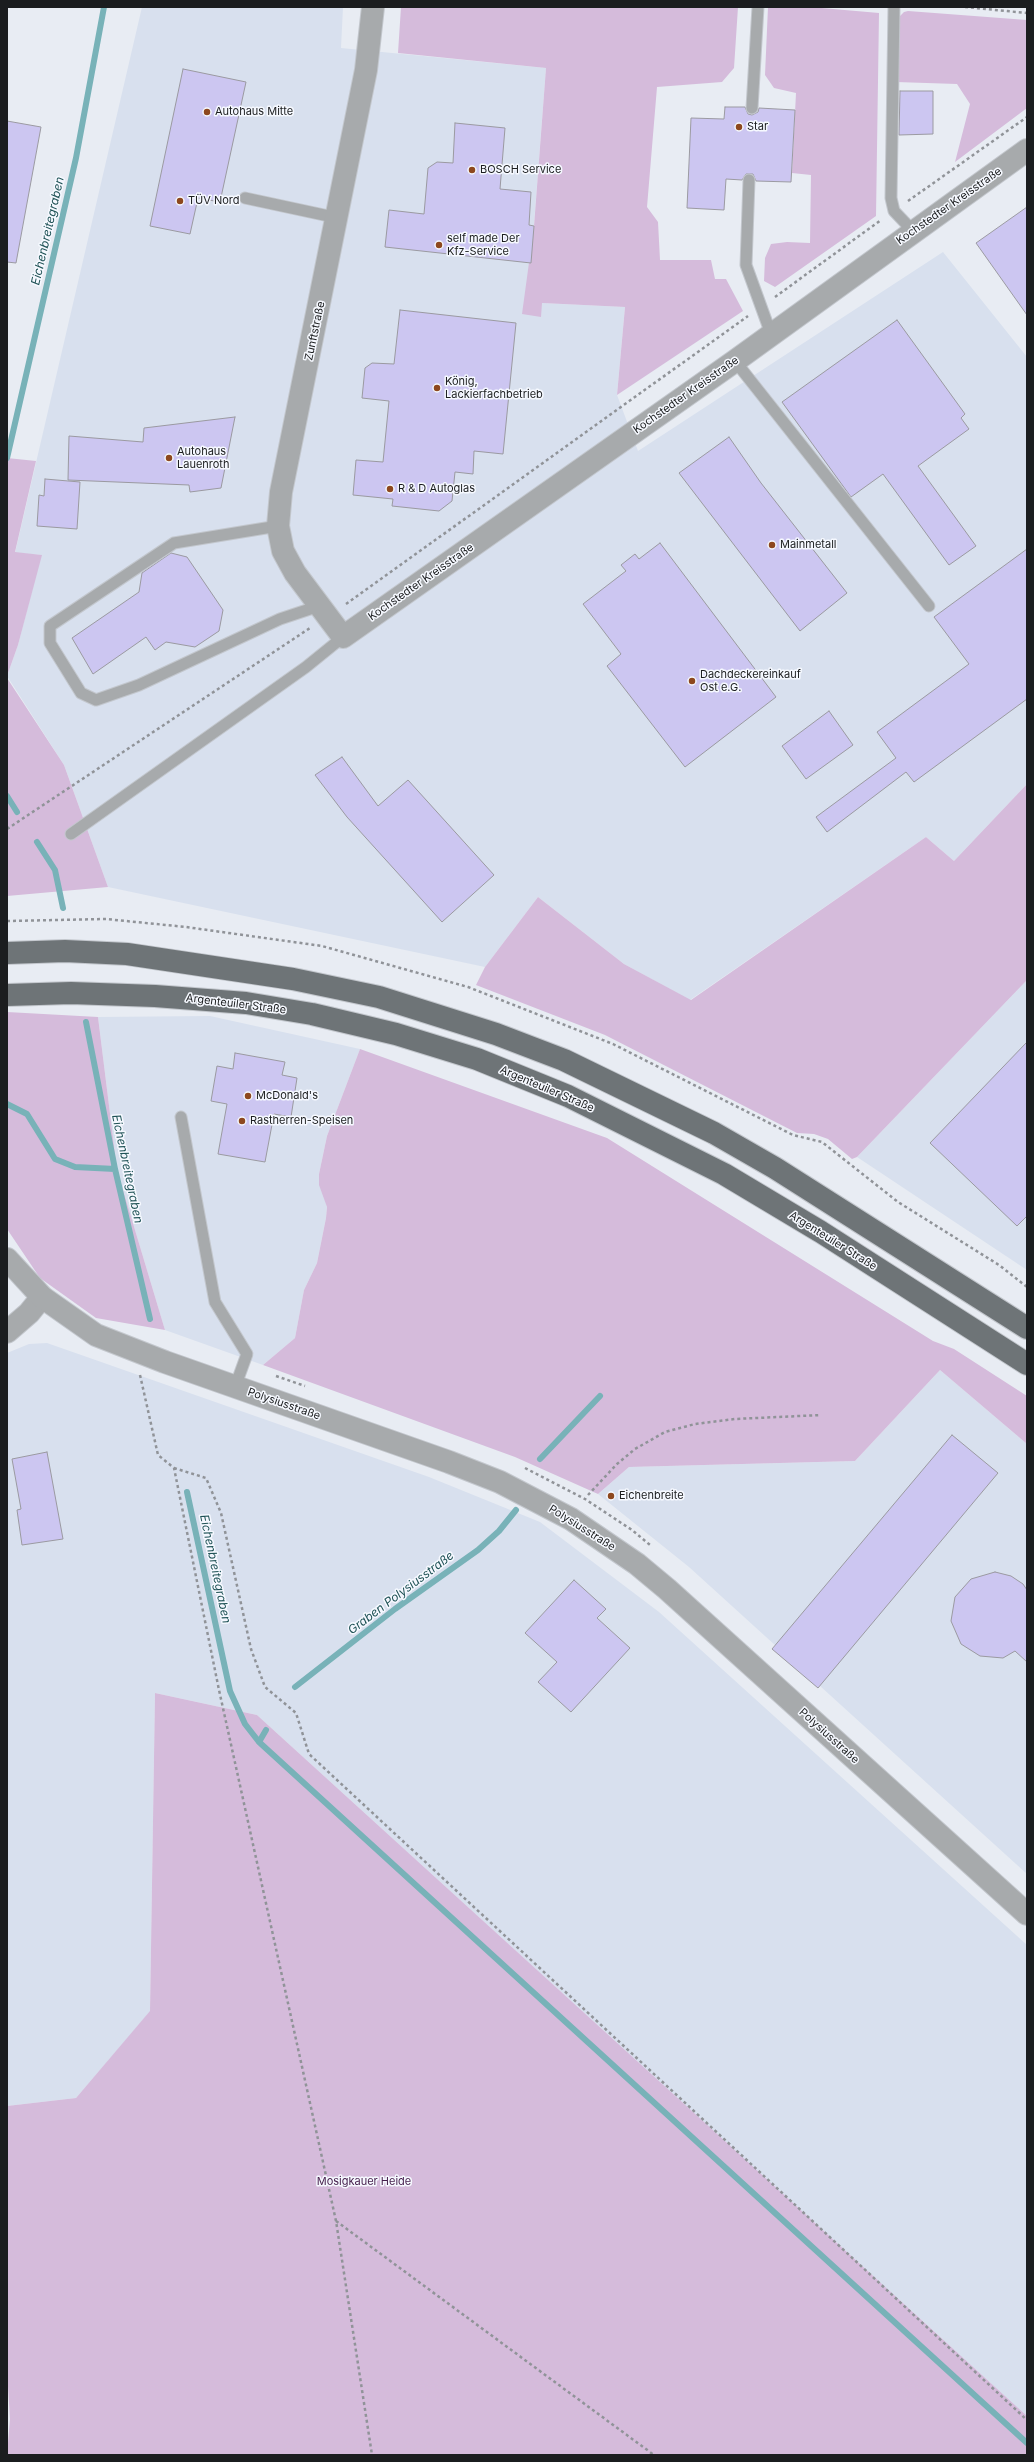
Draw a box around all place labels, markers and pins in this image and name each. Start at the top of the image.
place label: Autohaus Mitte [215,105,293,119]
marker: Autohaus Mitte [202,107,212,117]
place label: Star [747,120,768,134]
marker: Star [734,122,744,132]
place label: BOSCH Service [480,163,561,177]
marker: BOSCH Service [467,165,477,175]
place label: TÜV Nord [188,194,240,208]
marker: TÜV Nord [175,196,185,206]
place label: self made Der Kfz-Service [447,232,520,258]
marker: self made Der Kfz-Service [434,240,444,250]
place label: König, Lackierfachbetrieb [445,375,543,401]
marker: König, Lackierfachbetrieb [432,383,442,393]
place label: Autohaus Lauenroth [177,445,229,471]
marker: Autohaus Lauenroth [164,453,174,463]
place label: R & D Autoglas [398,482,475,496]
marker: R & D Autoglas [385,484,395,494]
place label: Mainmetall [780,538,836,552]
marker: Mainmetall [767,540,777,550]
place label: Dachdeckereinkauf Ost e.G. [700,668,801,694]
marker: Dachdeckereinkauf Ost e.G. [687,676,697,686]
place label: McDonald's [256,1089,318,1103]
marker: McDonald's [243,1091,253,1101]
place label: Rastherren-Speisen [250,1114,353,1128]
marker: Rastherren-Speisen [237,1116,247,1126]
place label: Eichenbreite [619,1489,684,1503]
marker: Eichenbreite [606,1491,616,1501]

